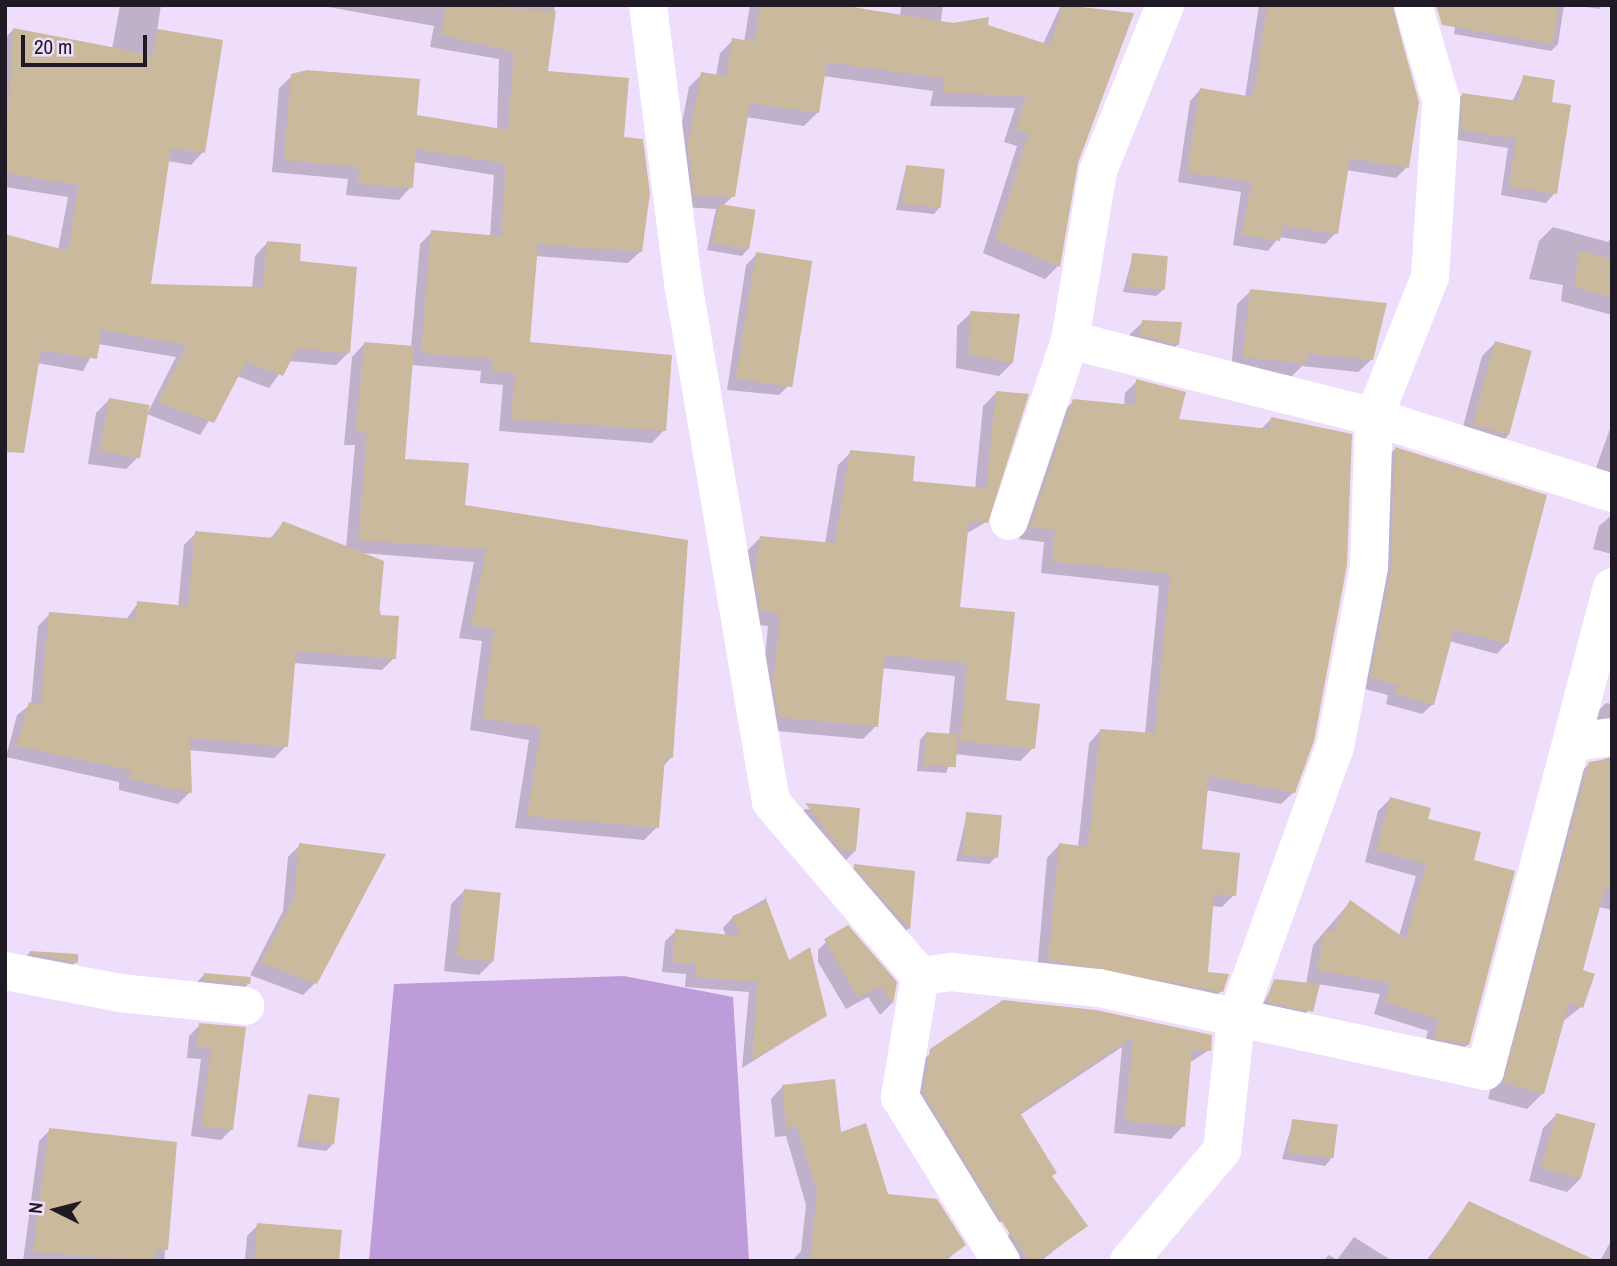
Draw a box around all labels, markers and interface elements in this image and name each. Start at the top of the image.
scale bar [24,21,150,65]
text: 20 m [34,32,72,61]
north arrow [21,1175,91,1245]
text: N [22,1201,49,1215]

